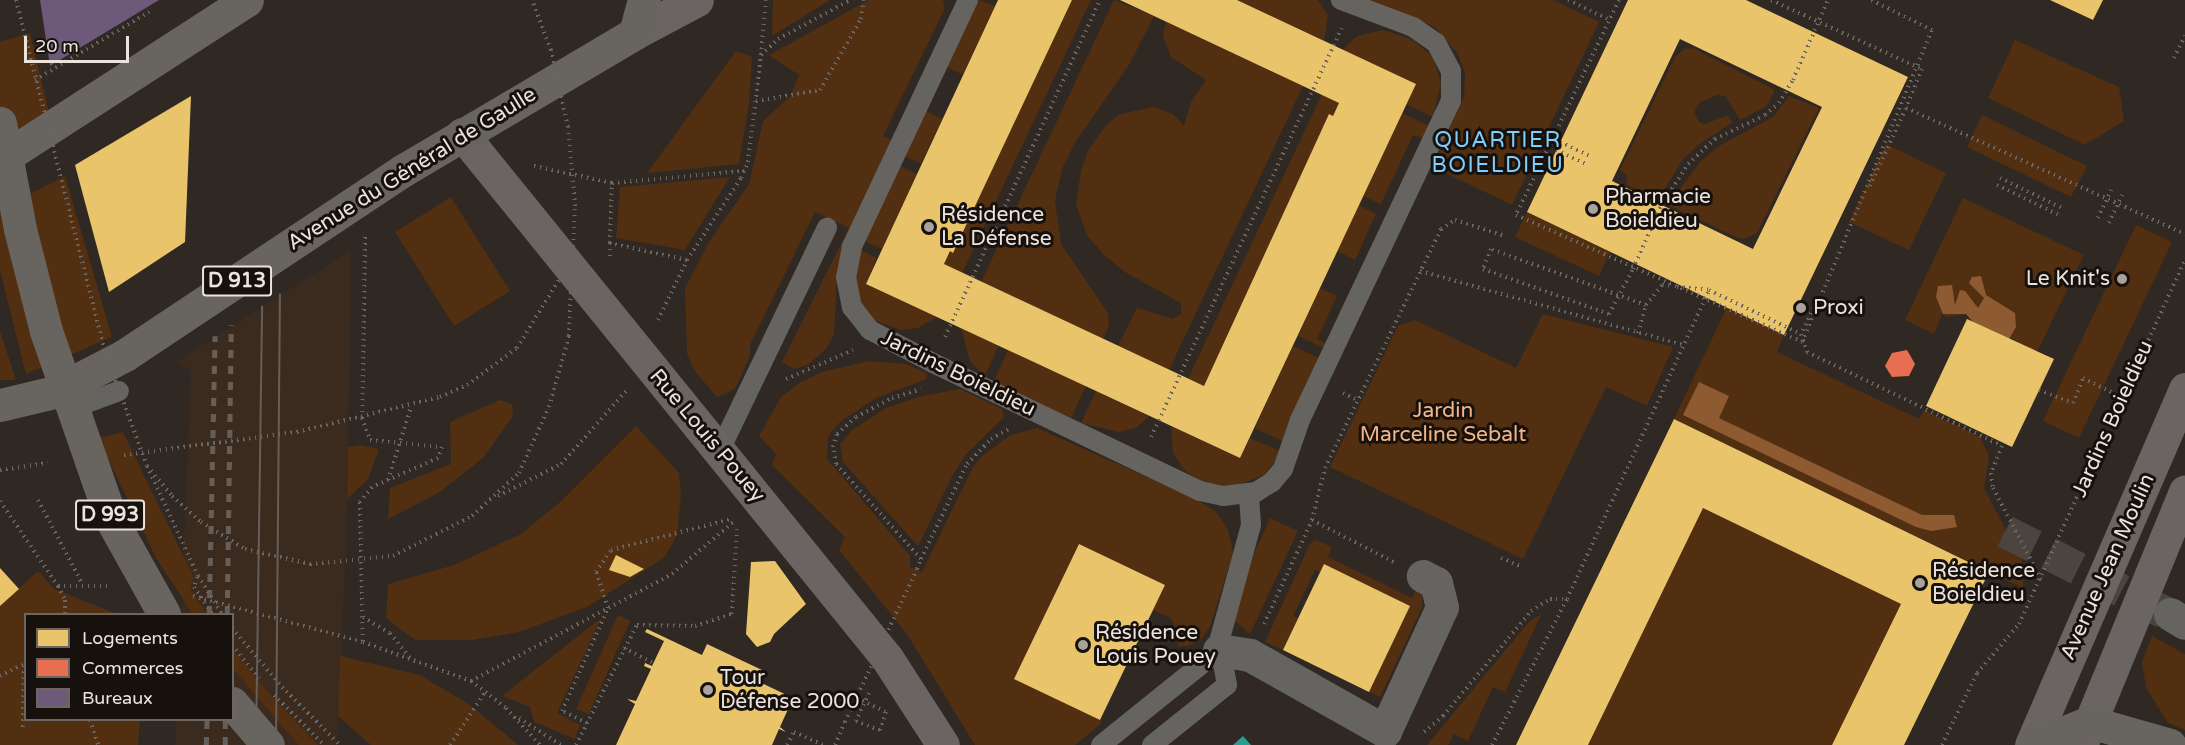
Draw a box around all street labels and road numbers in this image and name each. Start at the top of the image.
street label: Avenue du Général de Gaulle [283,82,541,256]
road number: D 913 [201,264,273,298]
street label: Jardins Boieldieu [877,326,1039,422]
street label: Jardins Boieldieu [2067,337,2159,501]
street label: Rue Louis Pouey [644,364,770,508]
street label: Avenue Jean Moulin [2056,470,2160,664]
road number: D 993 [74,498,146,532]

